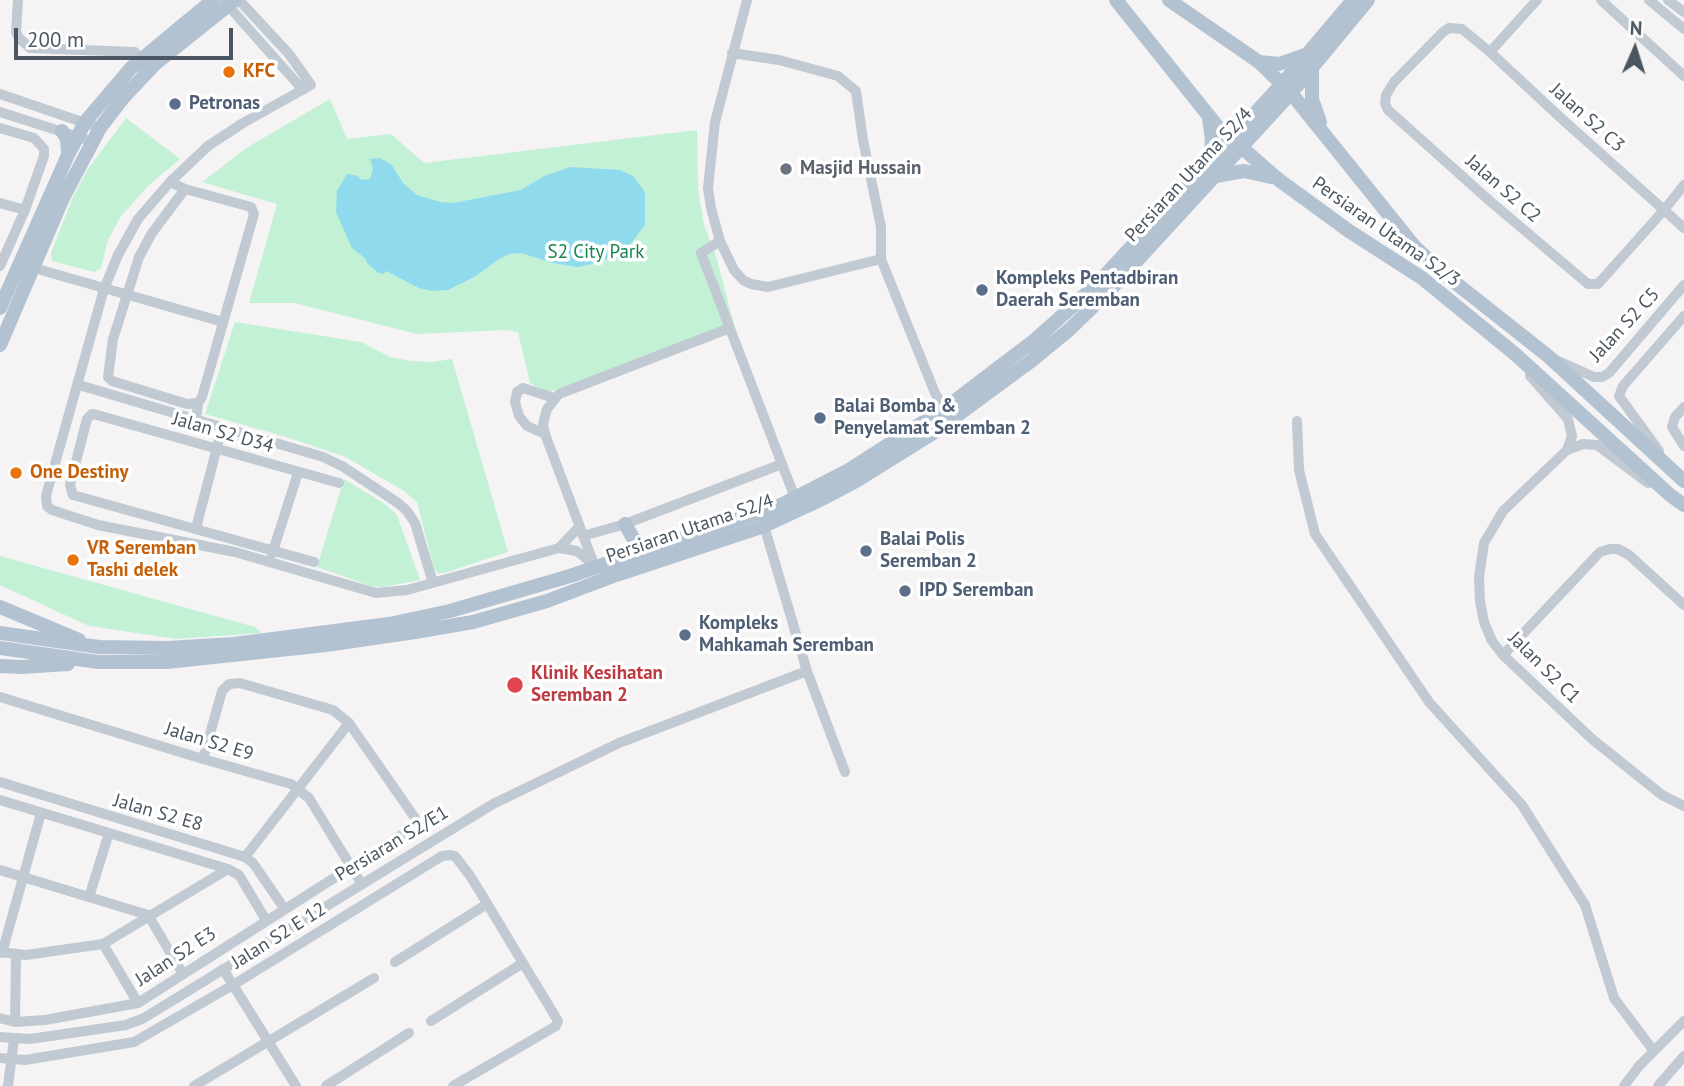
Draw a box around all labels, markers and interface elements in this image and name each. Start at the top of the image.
scale bar [18,14,236,58]
north arrow [1600,14,1670,84]
text: N [1629,16,1643,40]
text: 200 m [27,26,84,53]
place label: KFC [243,61,275,83]
marker: KFC [221,64,237,80]
street label: Jalan S2 C3 [1545,79,1629,157]
place label: Petronas [189,93,260,115]
marker: Petronas [167,96,183,112]
street label: Persiaran Utama S2/4 [1121,103,1257,247]
street label: Jalan S2 C2 [1461,150,1545,228]
place label: Masjid Hussain [800,158,921,180]
marker: Masjid Hussain [778,161,794,177]
street label: Persiaran Utama S2/3 [1308,172,1464,292]
park label: S2 City Park [548,242,644,264]
place label: Kompleks Pentadbiran Daerah Seremban [996,268,1178,312]
marker: Kompleks Pentadbiran Daerah Seremban [974,282,990,298]
street label: Jalan S2 C5 [1585,284,1665,366]
place label: Balai Bomba & Penyelamat Seremban 2 [834,396,1031,440]
street label: Jalan S2 D34 [170,408,276,458]
marker: Balai Bomba & Penyelamat Seremban 2 [812,410,828,426]
place label: One Destiny [30,462,129,484]
marker: One Destiny [8,465,24,481]
street label: Persiaran Utama S2/4 [603,490,777,568]
place label: Balai Polis Seremban 2 [880,529,977,573]
place label: VR Seremban Tashi delek [87,538,196,582]
marker: Balai Polis Seremban 2 [858,543,874,559]
marker: VR Seremban Tashi delek [65,552,81,568]
place label: IPD Seremban [919,580,1034,602]
marker: IPD Seremban [897,583,913,599]
place label: Kompleks Mahkamah Seremban [699,613,874,657]
marker: Kompleks Mahkamah Seremban [677,627,693,643]
street label: Jalan S2 C1 [1503,627,1585,709]
place label: Klinik Kesihatan Seremban 2 [531,663,663,707]
marker: Klinik Kesihatan Seremban 2 [505,675,525,695]
street label: Jalan S2 E9 [162,718,256,766]
street label: Jalan S2 E8 [111,789,205,837]
street label: Persiaran S2/E1 [331,801,453,887]
street label: Jalan S2 E 12 [228,898,330,974]
street label: Jalan S2 E3 [131,923,221,991]

